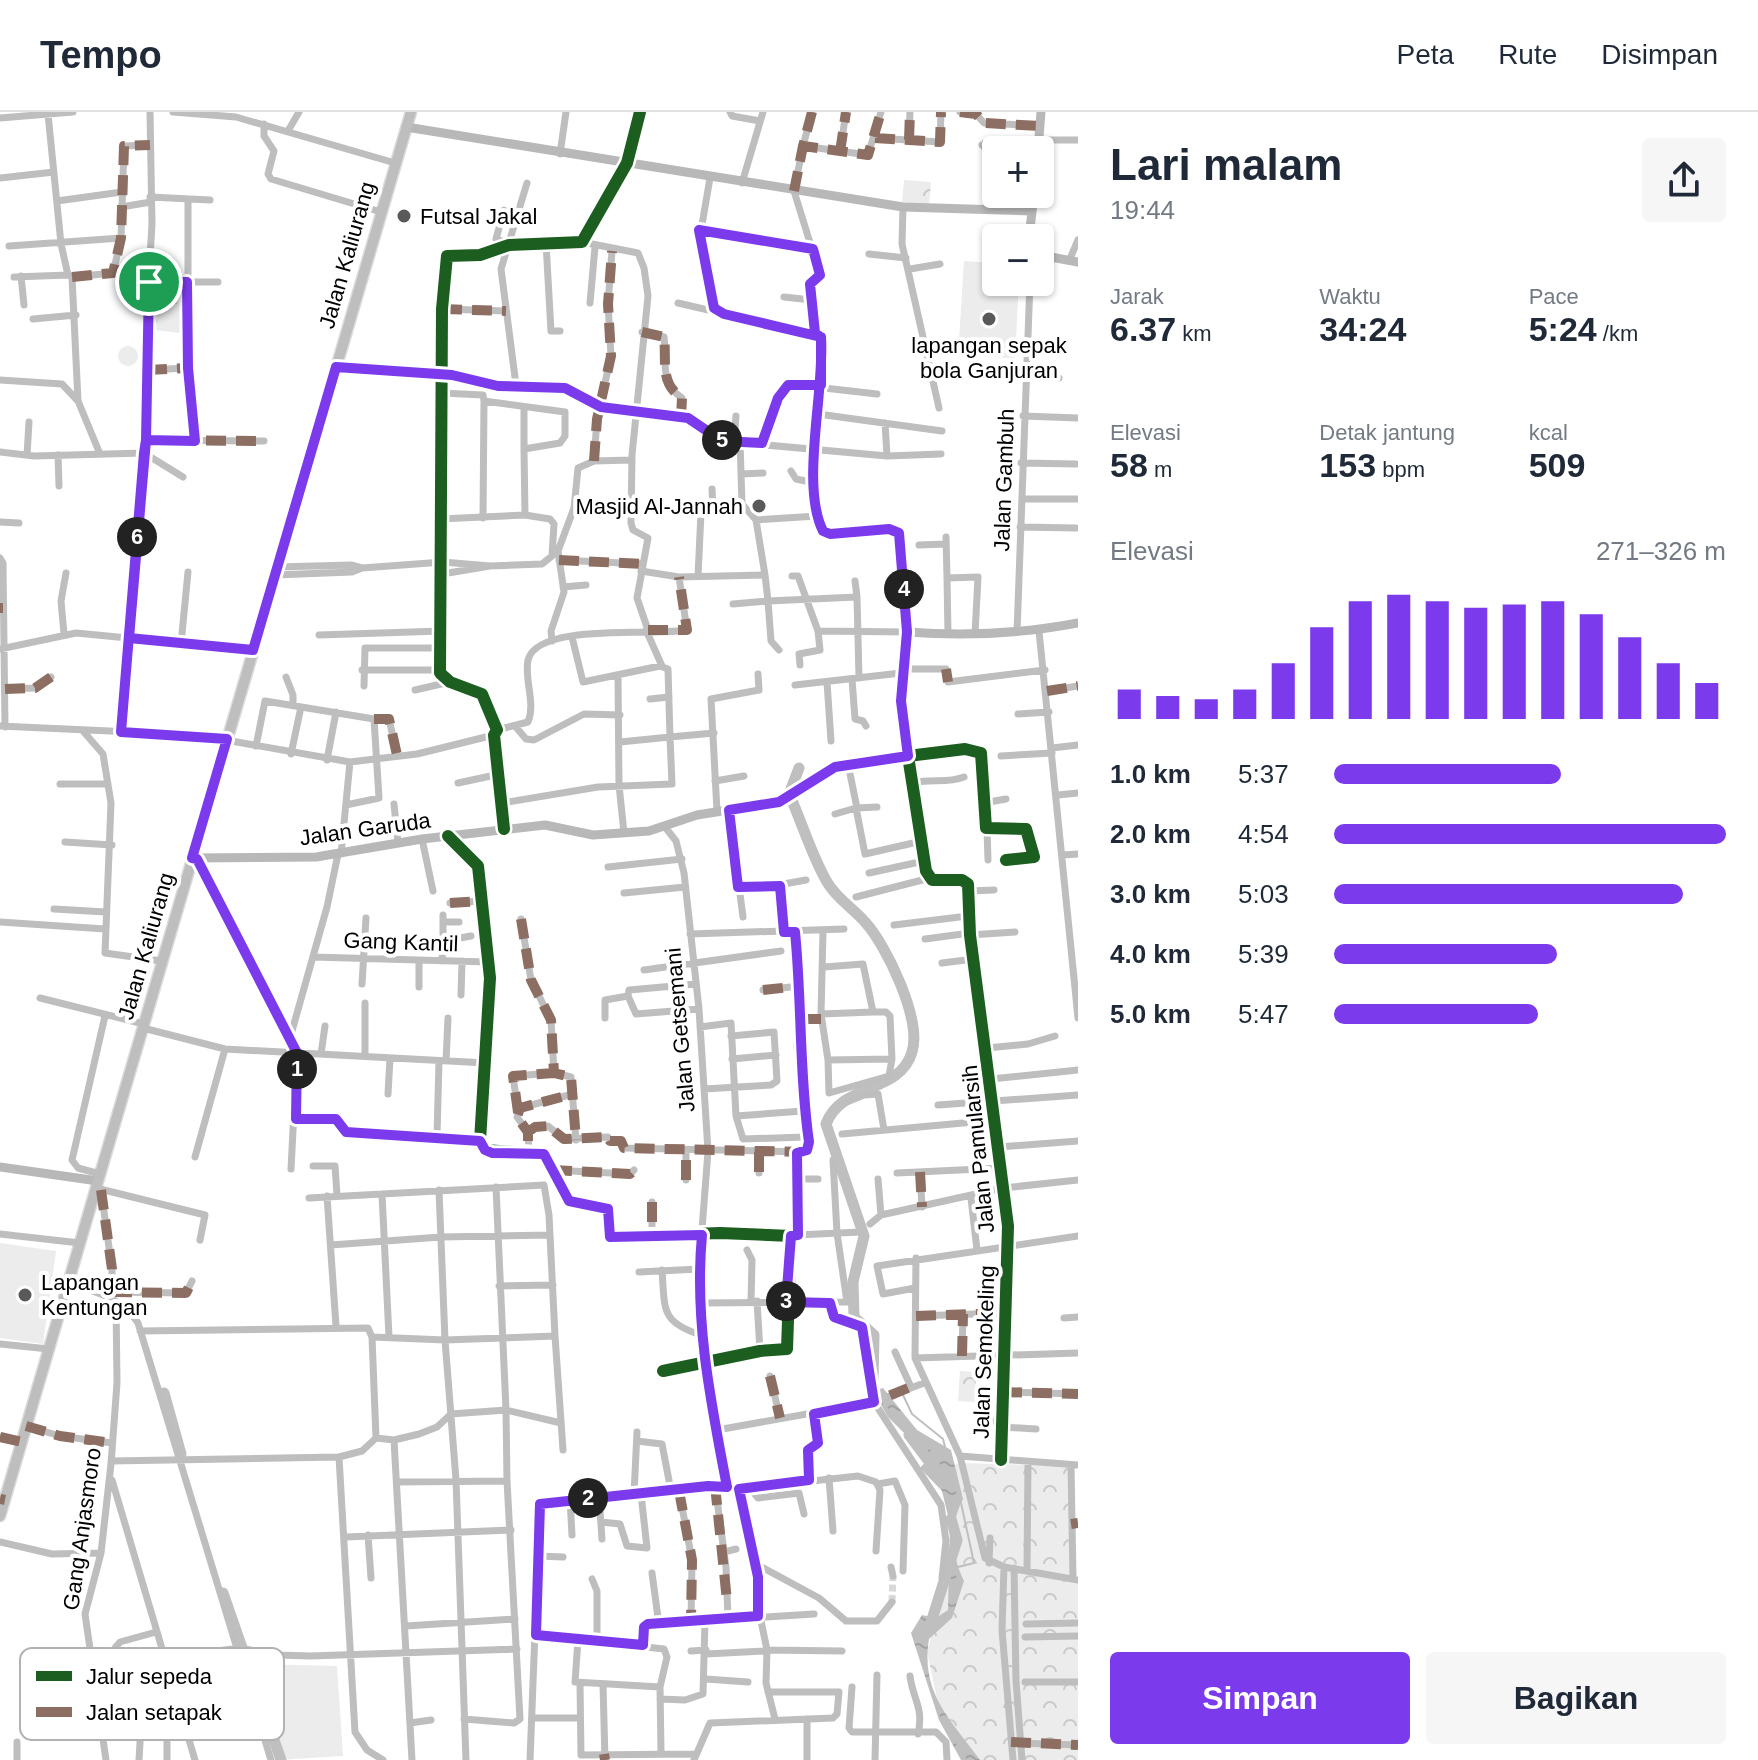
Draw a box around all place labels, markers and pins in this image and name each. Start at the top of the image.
place label: Futsal Jakal [420,204,537,229]
marker: Futsal Jakal [395,207,413,225]
pin [115,248,183,316]
marker: lapangan sepak bola Ganjuran [980,310,998,328]
place label: lapangan sepak bola Ganjuran [911,333,1068,383]
pin: 5 [702,420,742,460]
place label: Masjid Al-Jannah [575,494,743,519]
marker: Masjid Al-Jannah [750,497,768,515]
pin: 6 [117,517,157,557]
pin: 4 [884,569,924,609]
pin: 1 [277,1049,317,1089]
place label: Lapangan Kentungan [41,1270,147,1320]
pin: 3 [766,1281,806,1321]
marker: Lapangan Kentungan [16,1286,34,1304]
pin: 2 [568,1478,608,1518]

